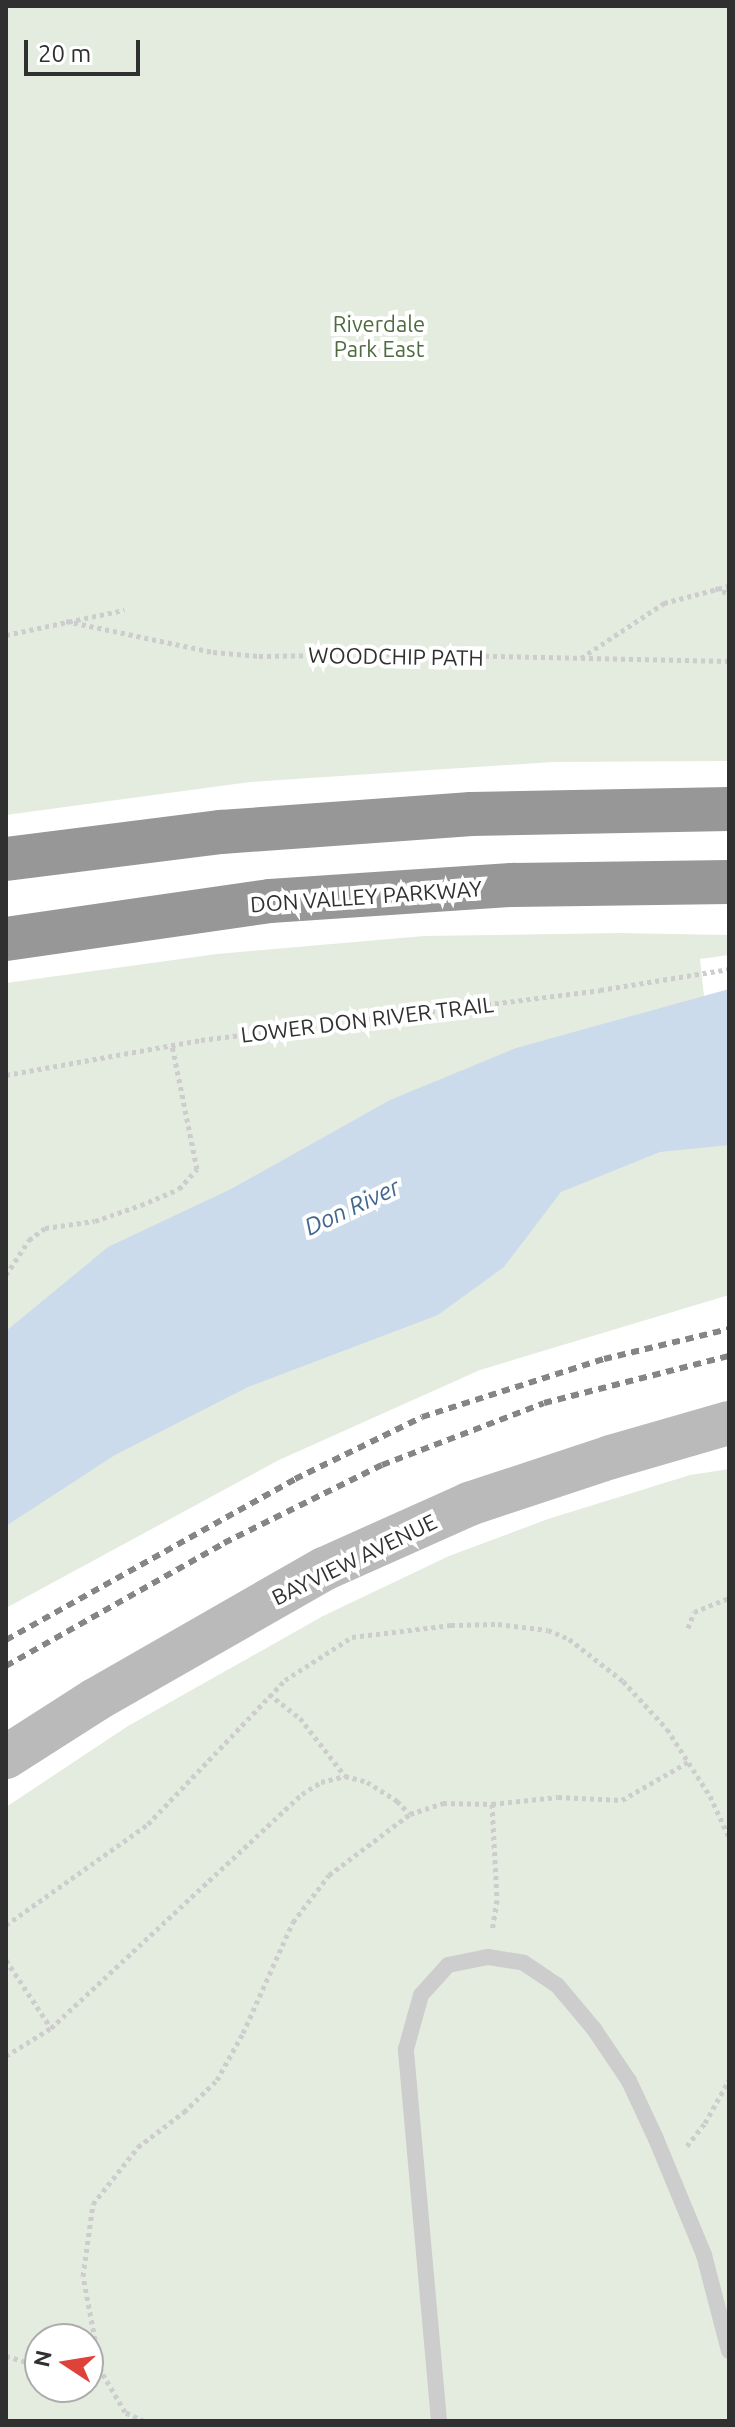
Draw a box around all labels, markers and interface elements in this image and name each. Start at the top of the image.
scale bar [28,24,144,74]
text: 20 m [38,40,91,67]
park label: Riverdale Park East [333,310,425,362]
street label: WOODCHIP PATH [308,641,484,671]
street label: DON VALLEY PARKWAY [249,875,483,917]
street label: LOWER DON RIVER TRAIL [239,990,495,1048]
water label: Don River [300,1172,404,1242]
street label: BAYVIEW AVENUE [267,1508,441,1610]
north arrow [24,2323,104,2403]
text: N [28,2348,56,2369]

